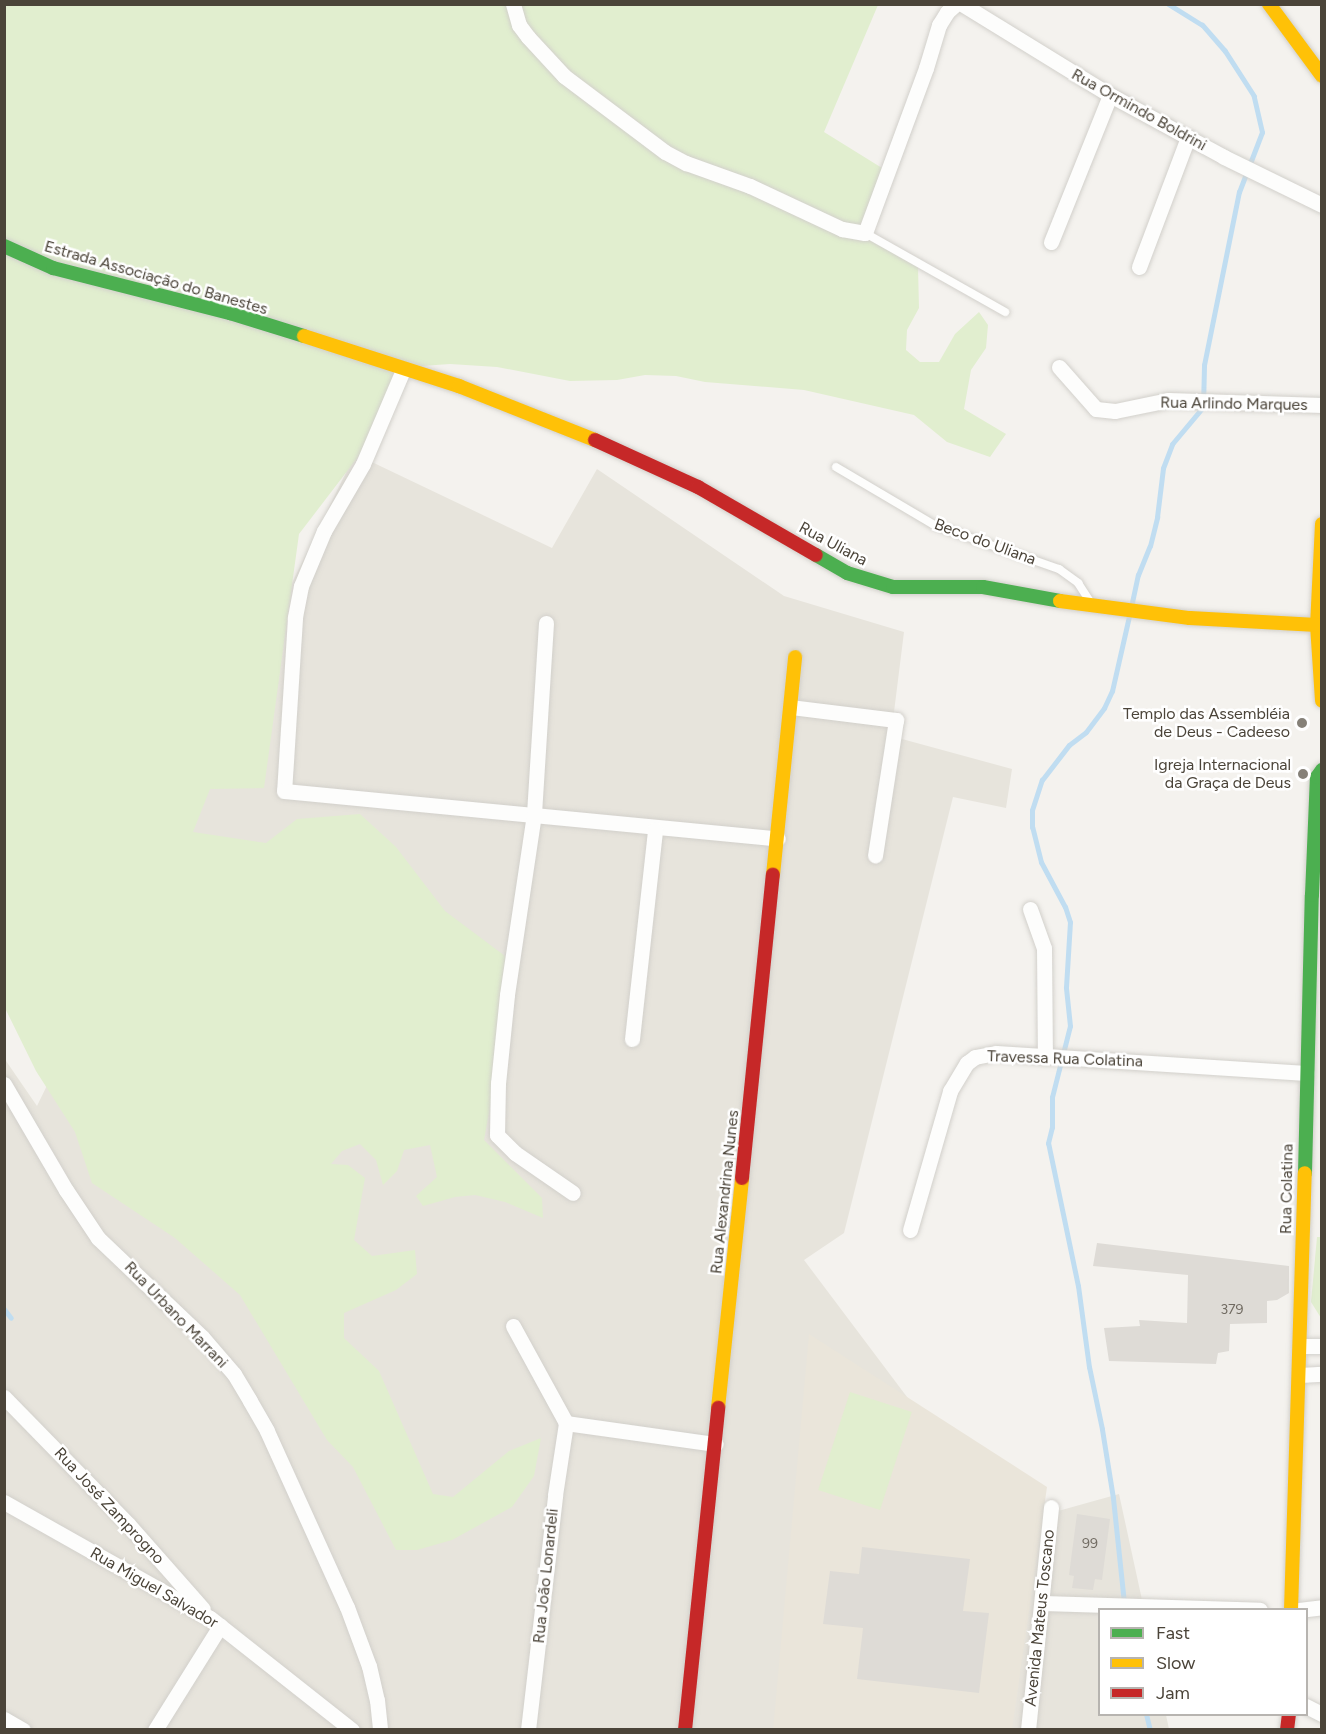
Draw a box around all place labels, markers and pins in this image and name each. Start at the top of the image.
place label: Templo das Assembléia de Deus - Cadeeso [1123,704,1290,742]
marker: Templo das Assembléia de Deus - Cadeeso [1295,716,1309,730]
place label: Igreja Internacional da Graça de Deus [1154,755,1291,793]
marker: Igreja Internacional da Graça de Deus [1296,767,1310,781]

